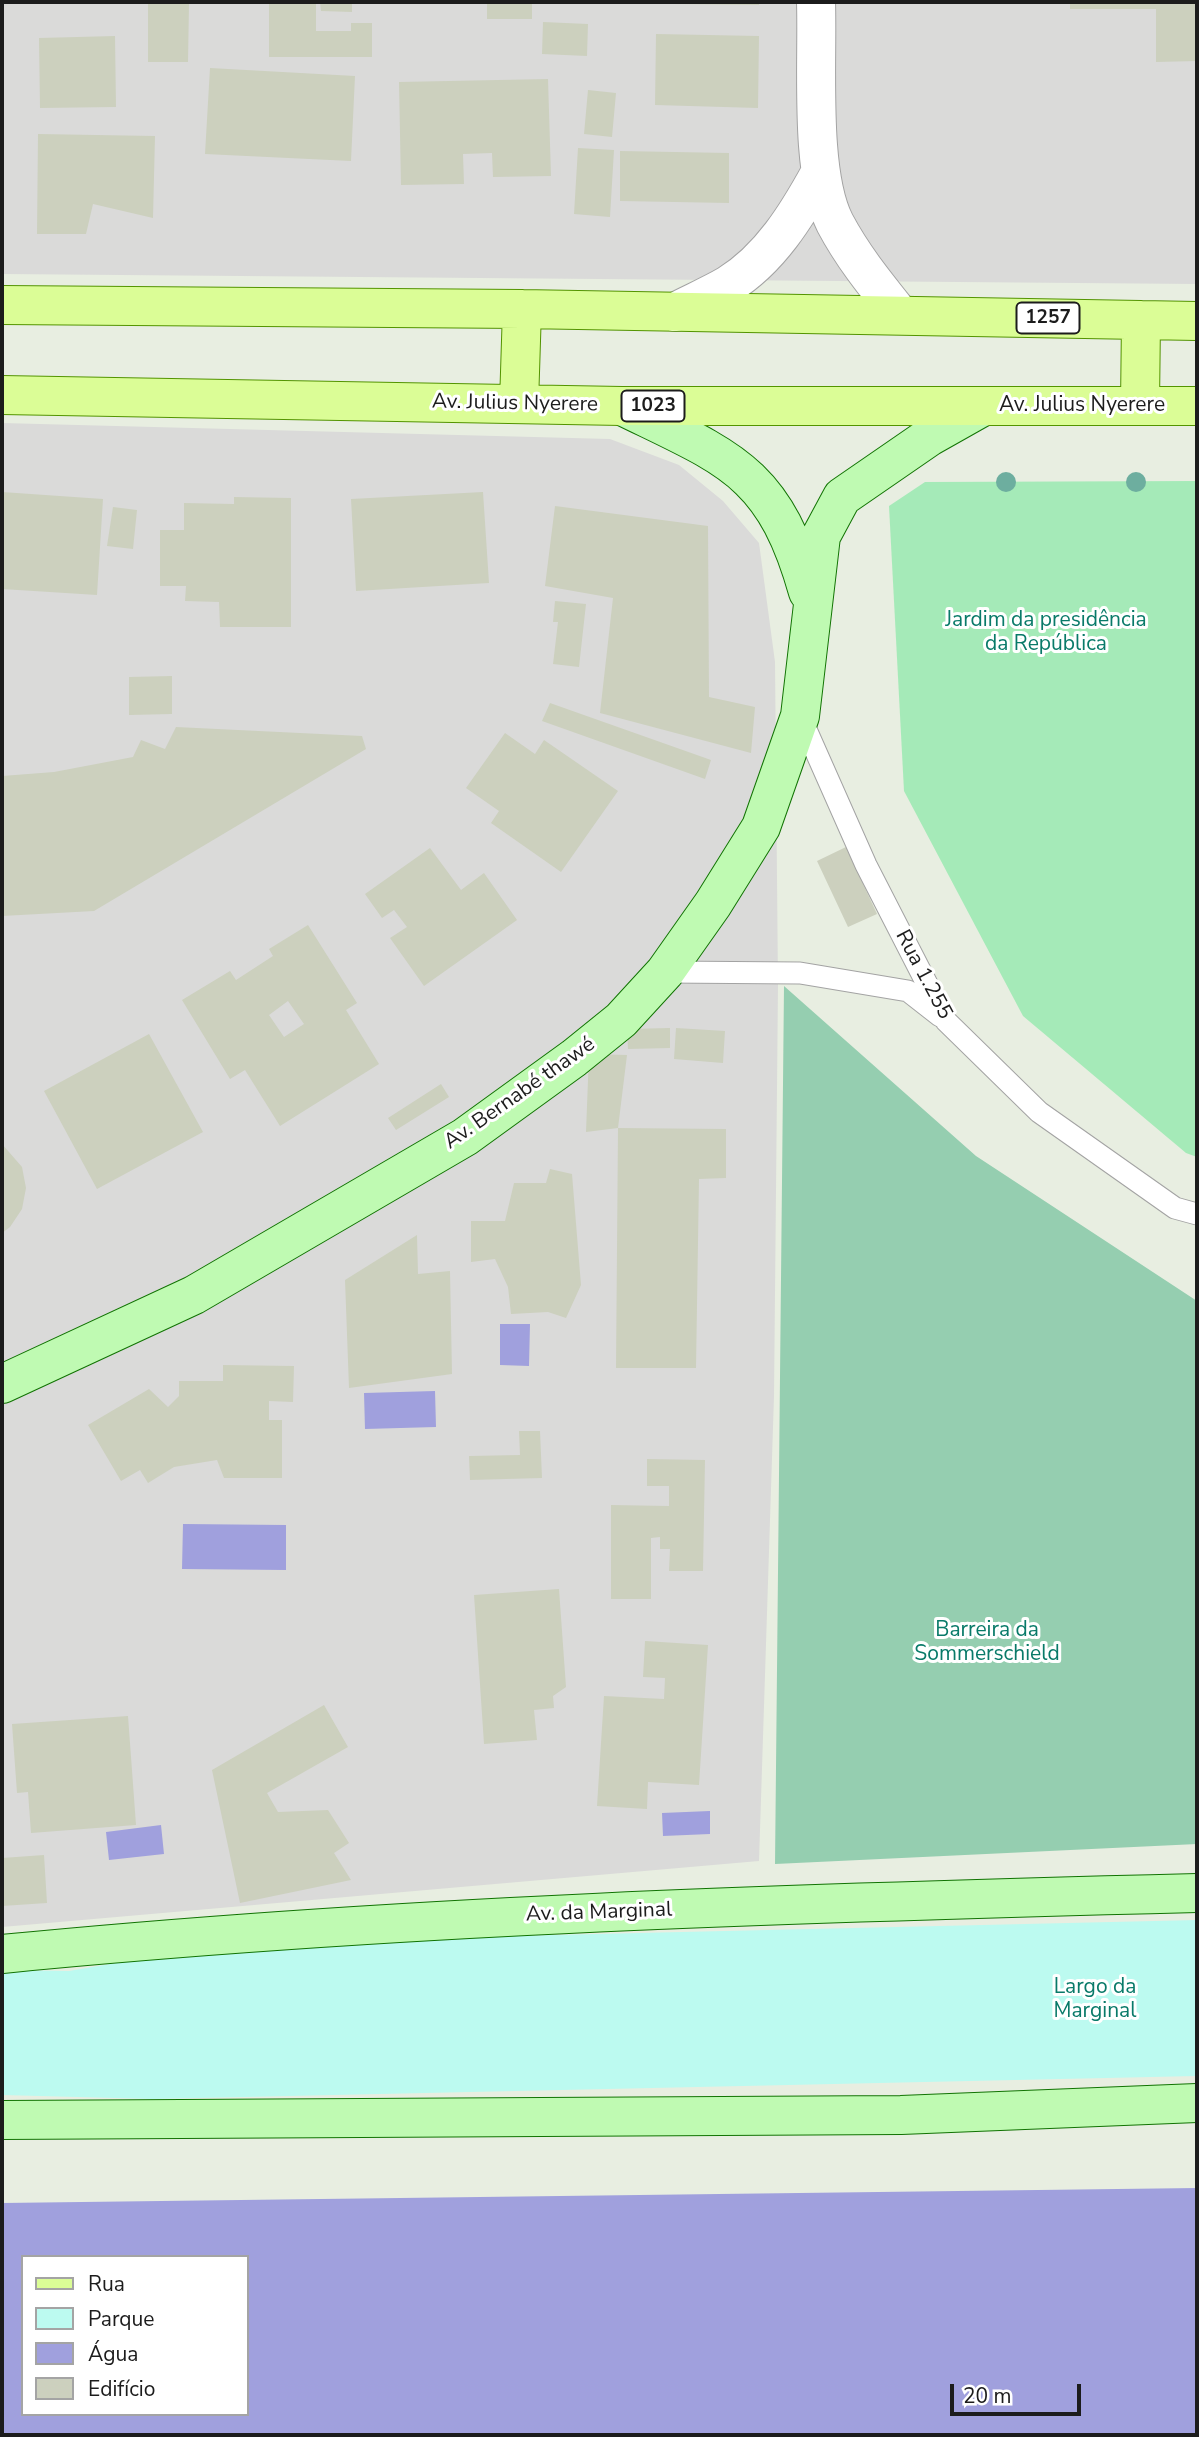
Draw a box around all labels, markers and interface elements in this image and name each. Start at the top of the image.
road number: 1257 [1016,302,1080,334]
street label: Av. Julius Nyerere [432,390,598,418]
road number: 1023 [622,390,684,422]
street label: Av. Julius Nyerere [999,393,1165,419]
park label: Jardim da presidência da República [945,608,1147,658]
street label: Rua 1.255 [889,926,957,1024]
street label: Av. Bernabé thawé [440,1032,600,1156]
park label: Barreira da Sommerschield [914,1618,1060,1668]
street label: Av. da Marginal [525,1898,673,1928]
park label: Largo da Marginal [1054,1975,1136,2025]
legend [21,2255,248,2416]
text: Rua [88,2270,125,2298]
text: Parque [88,2305,155,2333]
text: Água [88,2340,138,2368]
scale bar [954,2370,1085,2414]
text: Edifício [88,2375,155,2403]
text: 20 m [963,2382,1012,2410]

